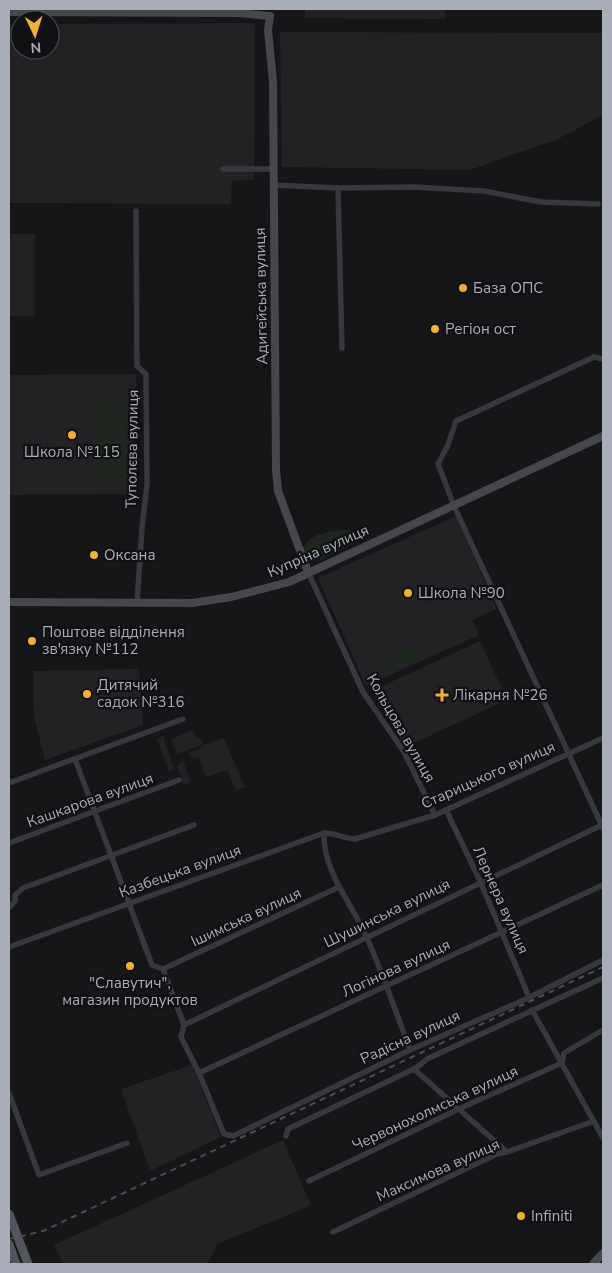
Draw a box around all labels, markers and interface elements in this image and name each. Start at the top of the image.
north arrow [10,10,60,60]
text: N [30,38,42,57]
street label: Адигейська вулиця [250,227,272,365]
place label: База ОПС [473,278,543,298]
marker: База ОПС [457,282,469,294]
place label: Регіон ост [445,319,516,339]
marker: Регіон ост [429,323,441,335]
street label: Туполєва вулиця [121,389,143,509]
marker: Школа №115 [66,429,78,441]
place label: Школа №115 [24,442,120,462]
street label: Купріна вулиця [264,520,372,582]
place label: Оксана [104,545,155,565]
marker: Оксана [88,549,100,561]
place label: Школа №90 [418,583,505,603]
marker: Школа №90 [402,587,414,599]
place label: Поштове відділення зв'язку №112 [42,622,185,659]
marker: Поштове відділення зв'язку №112 [26,635,38,647]
street label: Кольцова вулиця [362,670,440,786]
place label: Дитячий садок №316 [97,675,184,712]
place label: Лікарня №26 [453,685,548,705]
marker: Дитячий садок №316 [81,688,93,700]
marker: Лікарня №26 [435,688,449,702]
street label: Старицького вулиця [418,736,558,814]
street label: Кашкарова вулиця [24,768,156,832]
street label: Казбецька вулиця [116,840,244,902]
street label: Лернера вулиця [468,843,534,957]
street label: Шушинська вулиця [320,874,454,952]
street label: Ішимська вулиця [188,883,304,951]
street label: Логінова вулиця [339,934,453,1002]
marker: "Славутич", магазин продуктов [124,960,136,972]
place label: "Славутич", магазин продуктов [62,973,198,1010]
street label: Радісна вулиця [357,1005,463,1069]
street label: Червонохолмська вулиця [349,1061,521,1155]
street label: Максимова вулиця [373,1134,503,1206]
place label: Infiniti [531,1206,572,1226]
marker: Infiniti [515,1210,527,1222]

